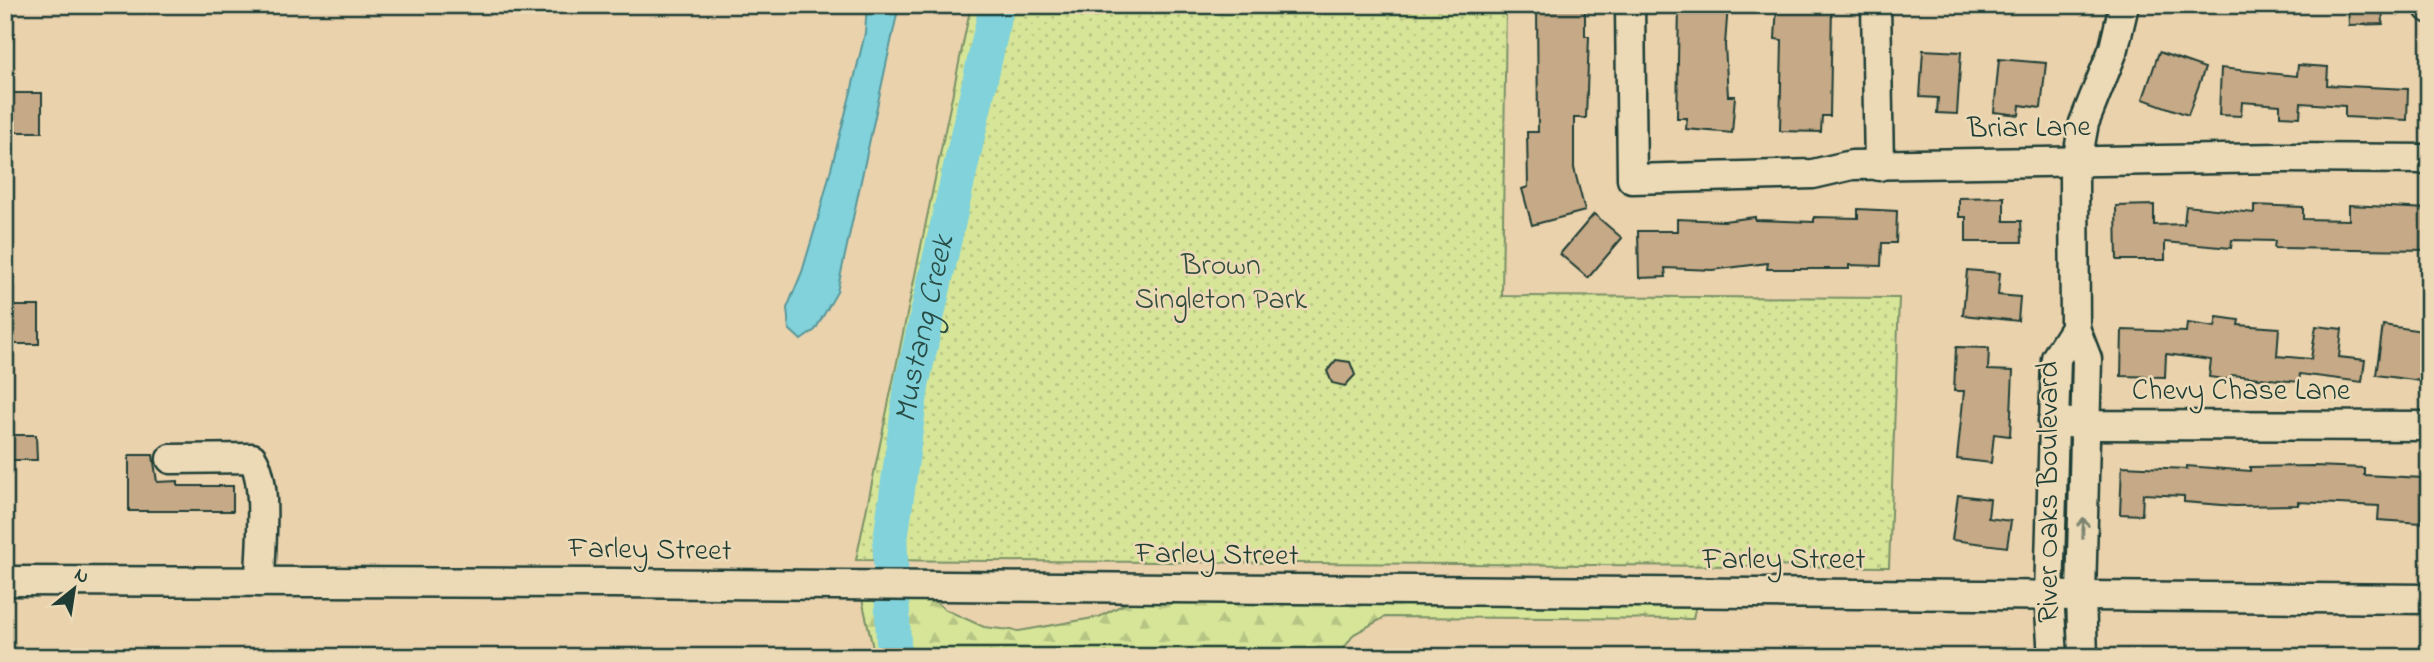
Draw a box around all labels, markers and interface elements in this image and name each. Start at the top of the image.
street label: Briar Lane [1966,106,2092,152]
water label: Mustang Creek [883,229,968,426]
park label: Brown Singleton Park [1135,245,1308,323]
street label: River Oaks Boulevard [2028,361,2072,623]
street label: Chevy Chase Lane [2132,370,2351,414]
one-way arrow [2077,517,2090,540]
street label: Farley Street [567,528,732,574]
street label: Farley Street [1134,533,1299,579]
street label: Farley Street [1701,539,1866,583]
north arrow [38,554,108,624]
text: N [69,562,94,591]

